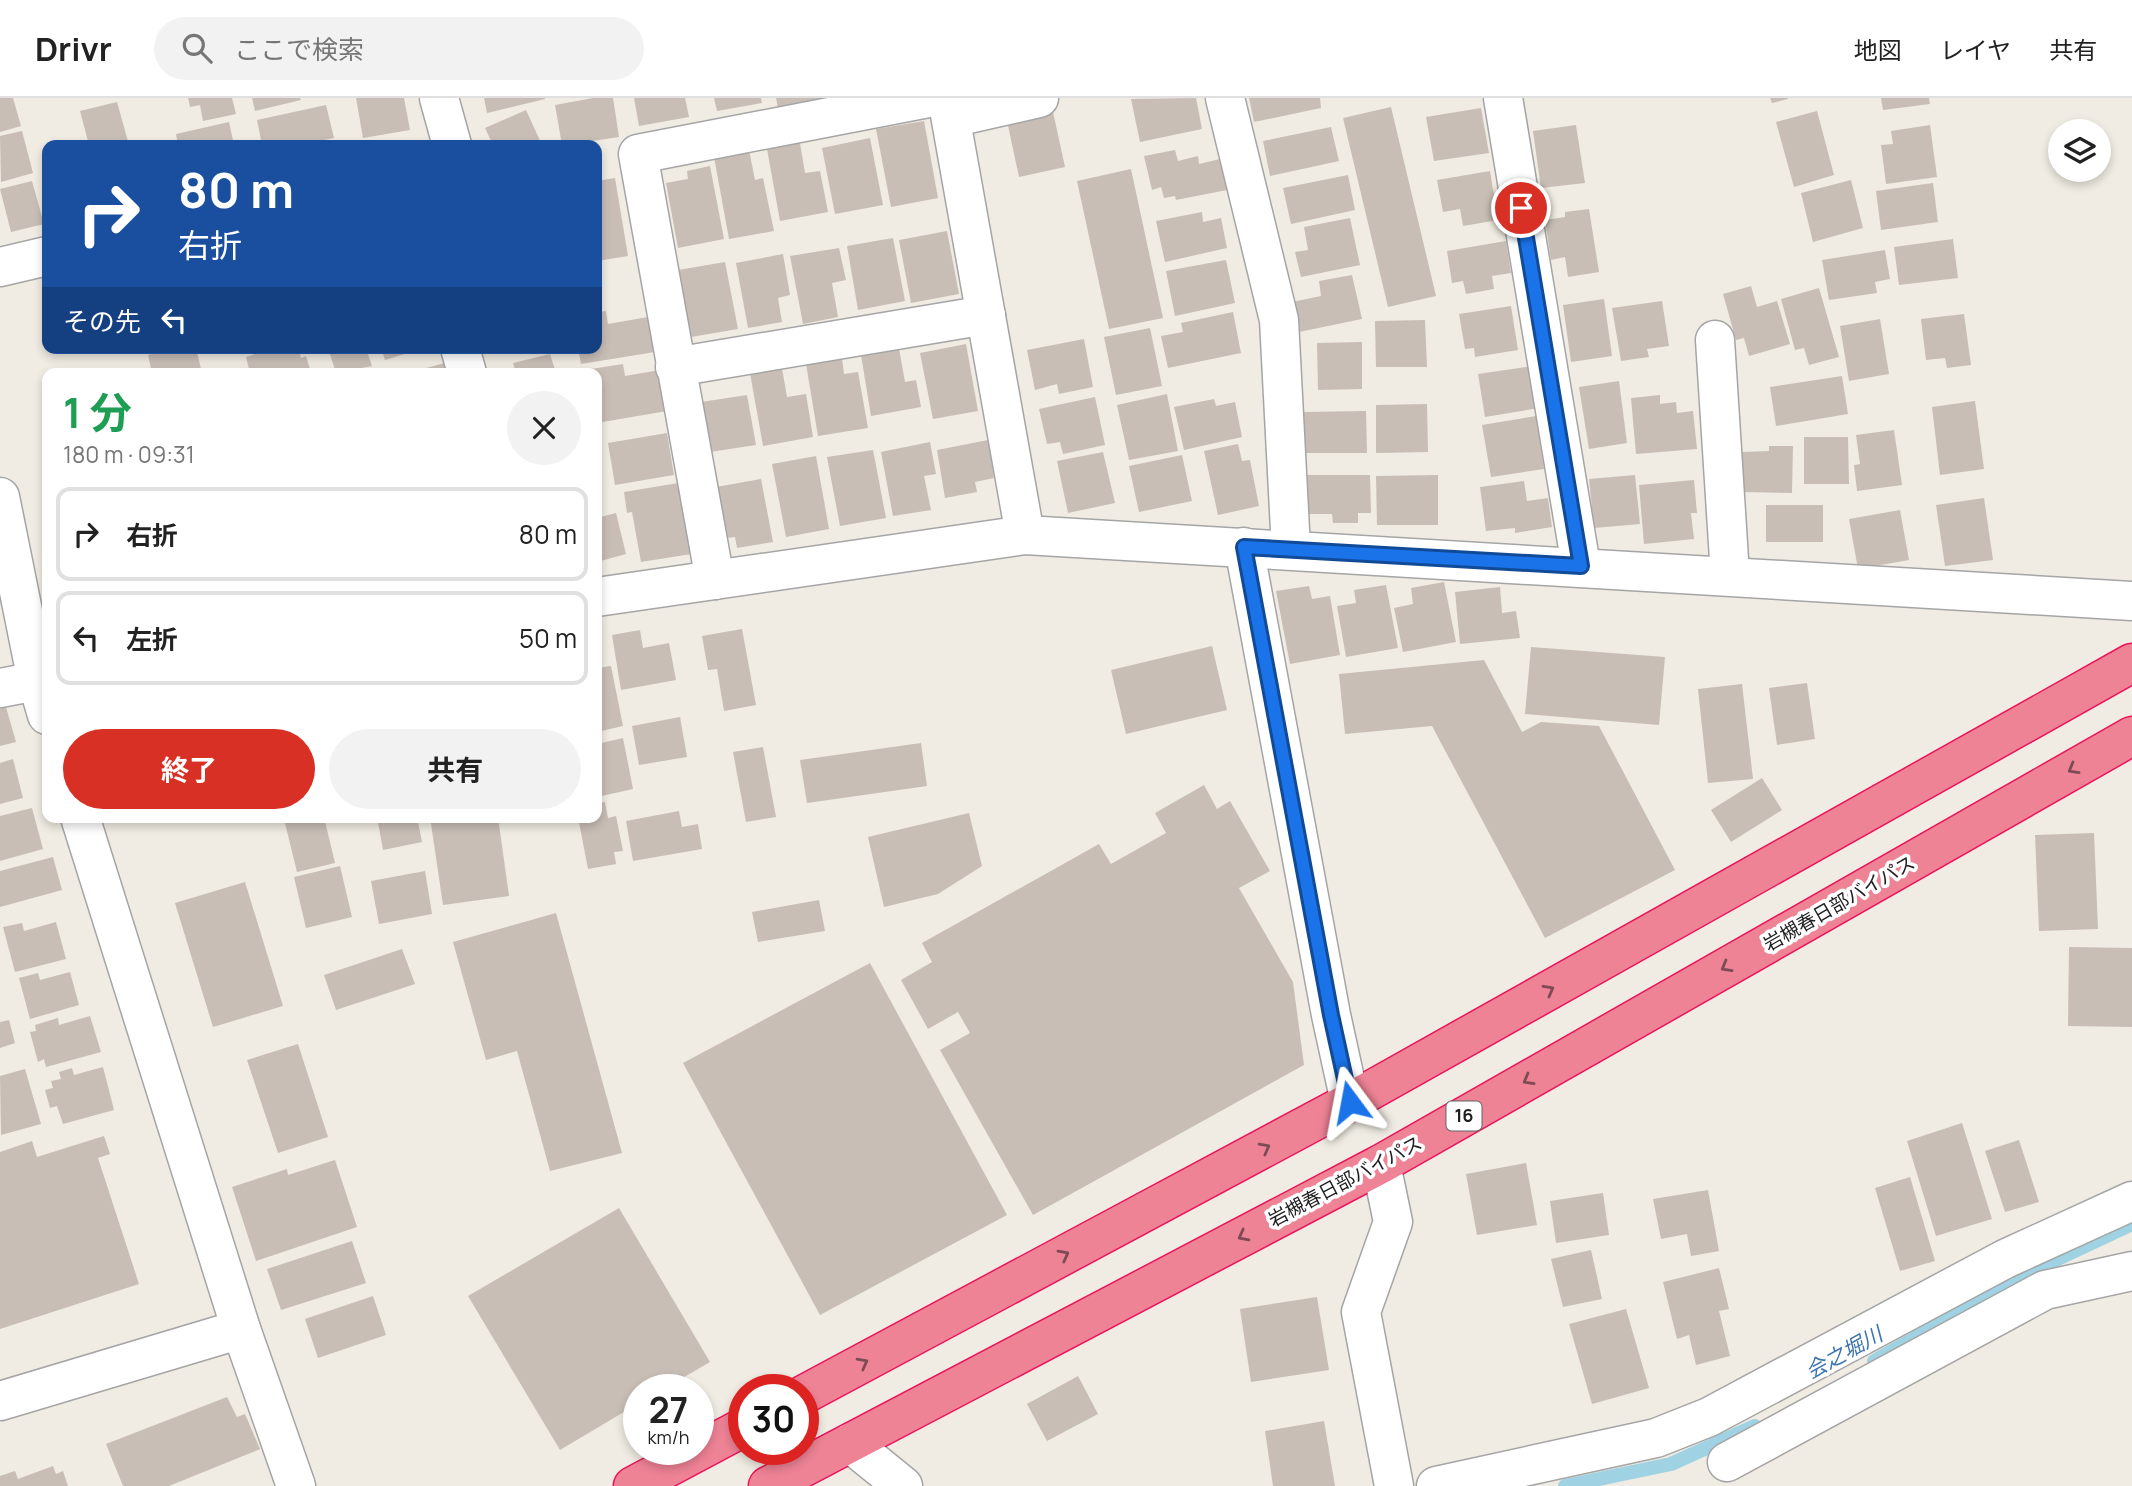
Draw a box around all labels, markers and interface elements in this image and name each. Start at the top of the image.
search box [154,17,644,80]
text: Drivr [35,26,112,71]
icon: search [178,29,216,67]
text: ここで検索 [234,31,364,67]
text: 地図 [1854,33,1902,66]
text: レイヤ [1940,33,2011,66]
text: 共有 [2049,33,2097,66]
map controls [2048,119,2111,182]
button: layers [2048,119,2111,182]
text: 80 m [178,156,294,223]
icon: right [63,168,154,259]
pin [1491,178,1551,238]
icon: arrive [1502,189,1540,227]
text: 右折 [178,223,242,267]
icon: left [155,301,193,339]
text: その先 [63,303,141,339]
text: 1 分 [63,383,132,441]
button: close [507,391,581,465]
text: 180 m · 09:31 [63,438,195,470]
icon: right [67,515,105,553]
text: 80 m [519,516,577,552]
text: 右折 [126,517,178,553]
icon: left [67,619,105,657]
text: 50 m [519,620,577,656]
text: 左折 [126,621,178,657]
button: 終了 [63,729,315,809]
button: 共有 [329,729,581,809]
one-way arrow [2067,761,2080,774]
street label: 岩槻春日部バイパス [1759,849,1919,957]
one-way arrow [1721,959,1733,972]
one-way arrow [1542,985,1555,998]
position arrow [1313,1065,1387,1139]
one-way arrow [1523,1071,1536,1084]
road number: 16 [1446,1101,1482,1130]
street label: 岩槻春日部バイパス [1264,1129,1426,1233]
one-way arrow [1257,1143,1270,1156]
one-way arrow [1238,1228,1250,1241]
one-way arrow [1057,1250,1069,1263]
water label: 会之堀川 [1800,1319,1889,1385]
one-way arrow [856,1357,869,1371]
speed limit sign: 30 [728,1374,819,1465]
text: 27 [649,1386,688,1434]
text: km/h [648,1425,689,1449]

